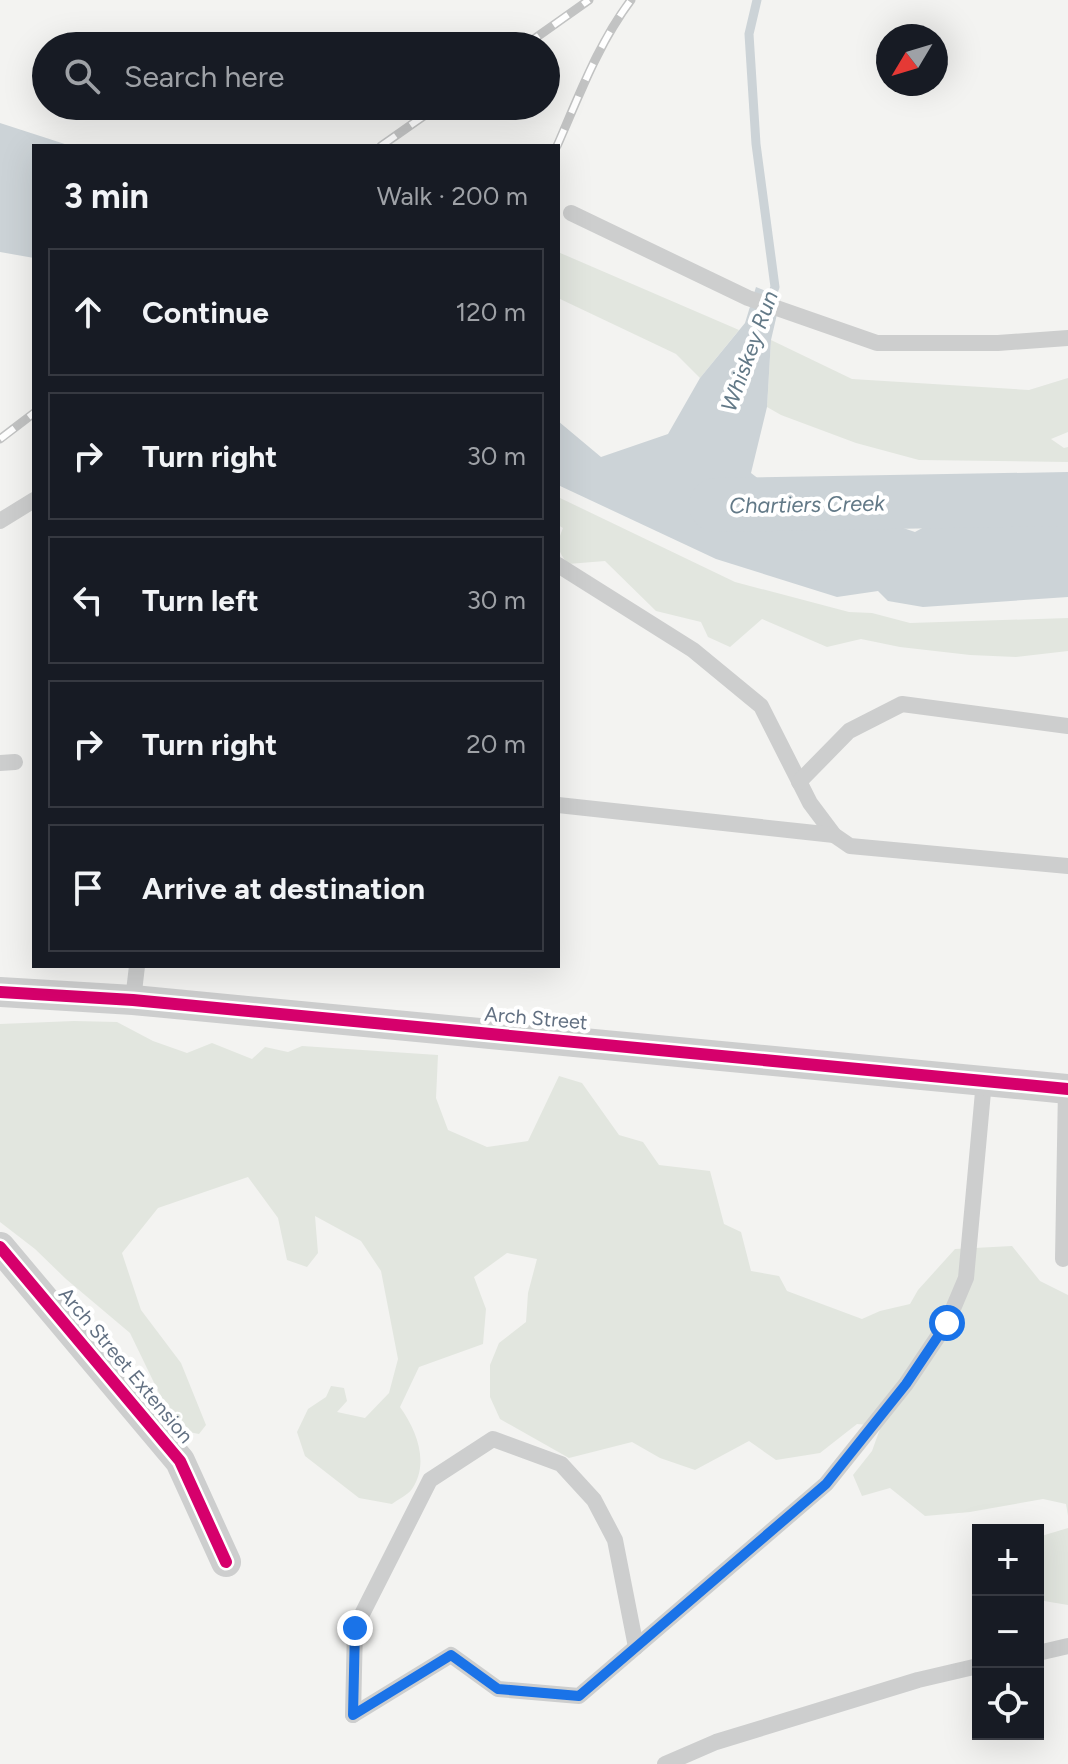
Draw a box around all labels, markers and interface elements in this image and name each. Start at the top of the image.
north arrow [876,24,948,96]
search box [32,32,560,120]
icon: search [60,54,104,98]
text: Search here [124,58,284,95]
text: 3 min [64,176,149,217]
text: Walk · 200 m [377,180,528,212]
water label: Whiskey Run [715,287,784,415]
icon: ahead [66,290,110,334]
text: Continue [142,294,269,331]
text: 120 m [456,296,526,328]
icon: right [66,434,110,478]
text: Turn right [142,438,277,475]
text: 30 m [467,440,526,472]
water label: Chartiers Creek [729,490,886,519]
icon: left [66,578,110,622]
text: Turn left [142,582,259,619]
text: 30 m [467,584,526,616]
icon: right [66,722,110,766]
text: Turn right [142,726,277,763]
text: 20 m [466,728,526,760]
icon: arrive [66,866,110,910]
text: Arrive at destination [142,870,425,907]
street label: Arch Street [484,1002,588,1034]
street label: Arch Street Extension [54,1282,198,1448]
route start [929,1305,965,1341]
map controls [972,1524,1044,1740]
button: + [972,1524,1044,1596]
button: − [972,1596,1044,1668]
route end [337,1610,373,1646]
button: locate [972,1668,1044,1740]

